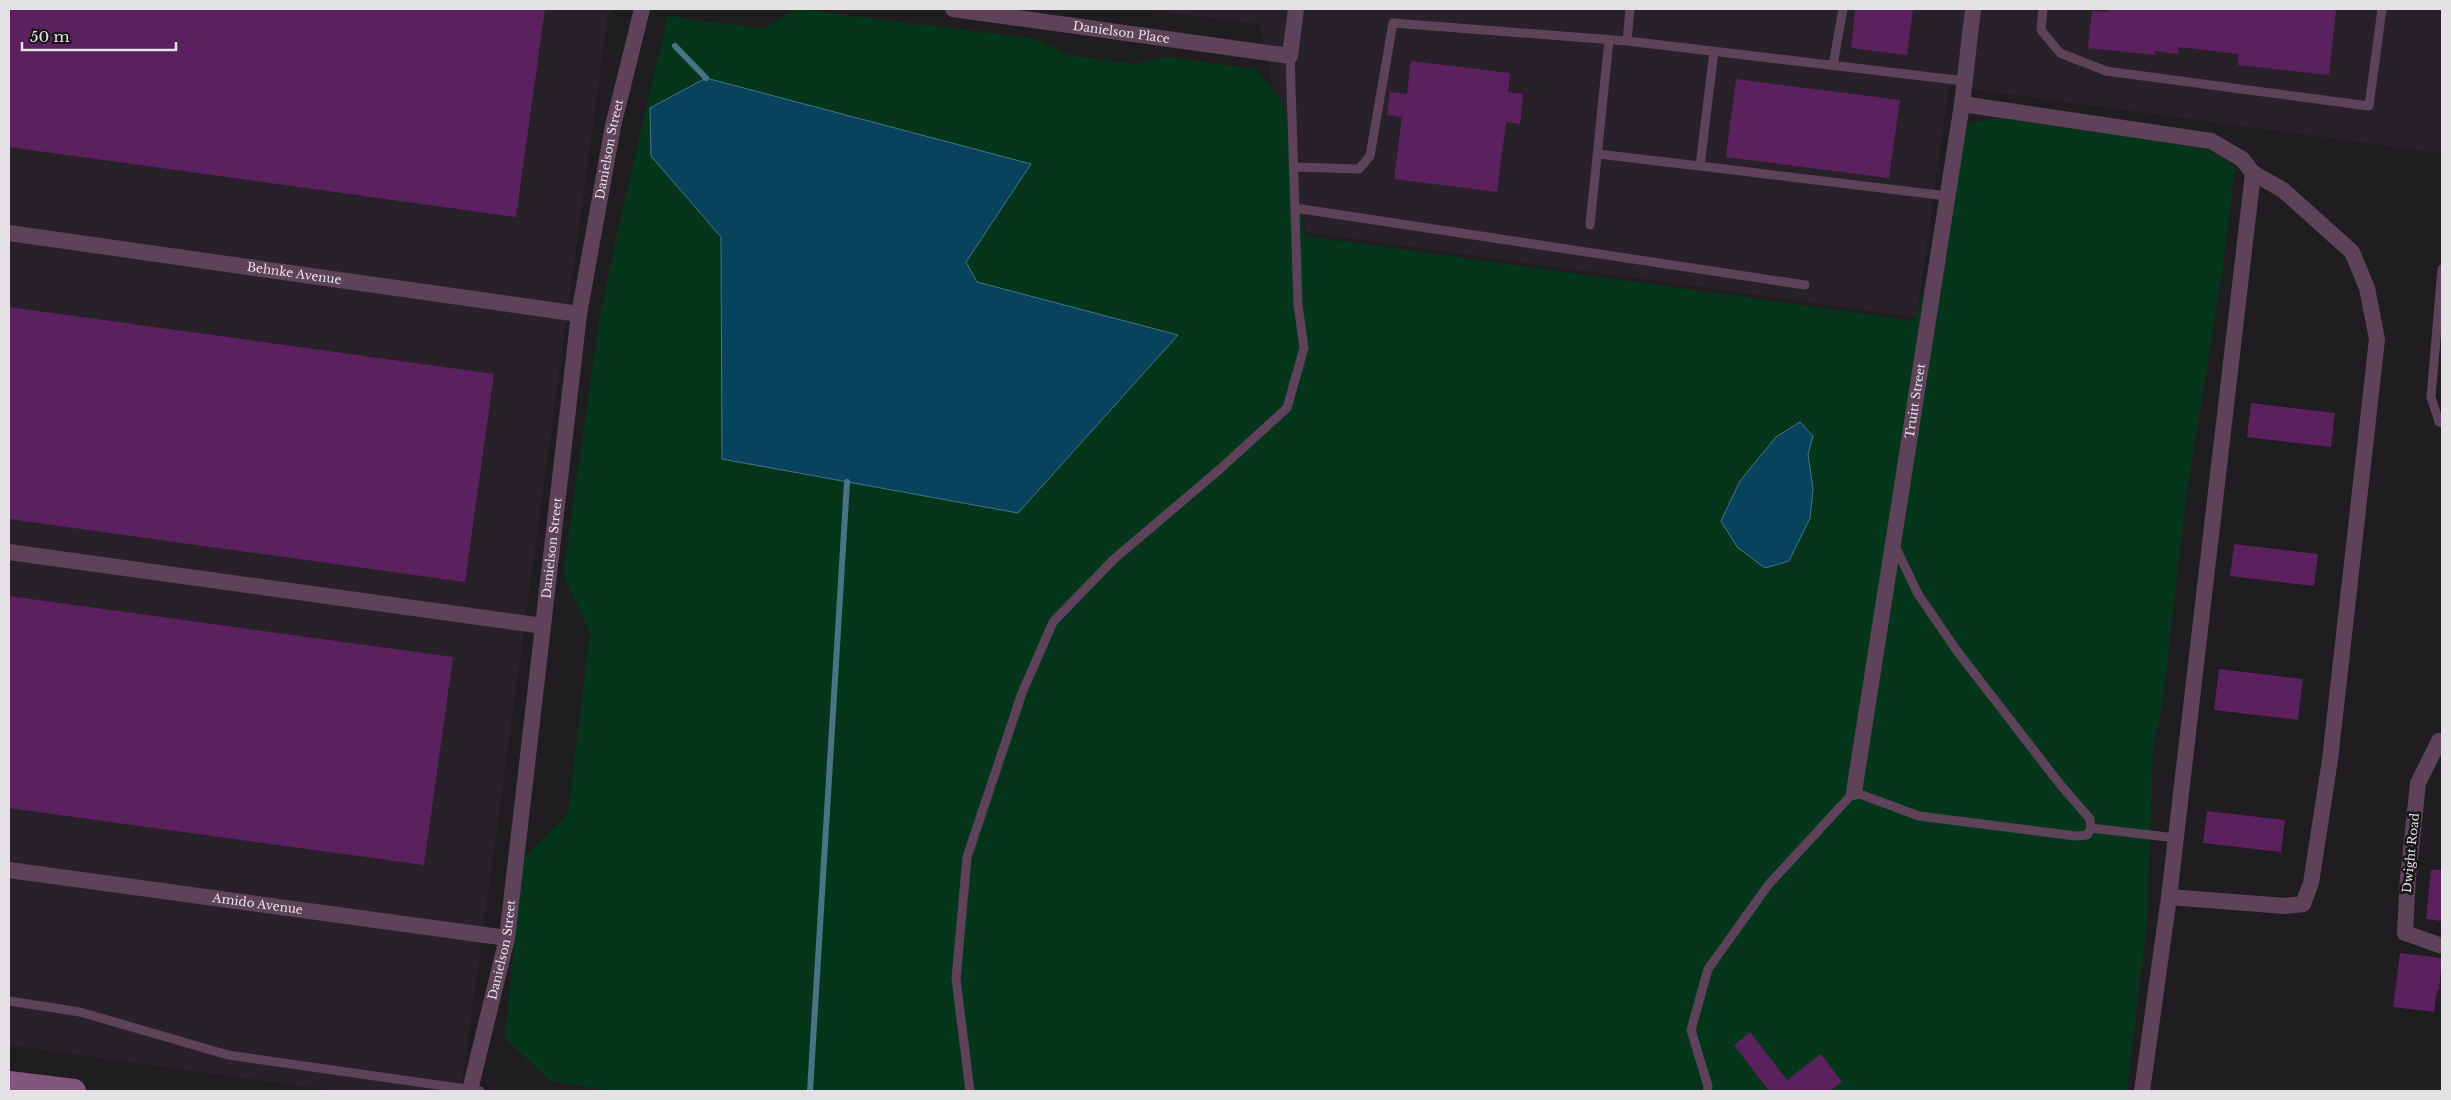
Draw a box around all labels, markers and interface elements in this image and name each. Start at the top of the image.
street label: Danielson Place [1072,18,1171,46]
scale bar [22,20,176,52]
text: 50 m [30,27,70,46]
street label: Danielson Street [592,97,626,200]
street label: Behnke Avenue [246,259,343,287]
street label: Truitt Street [1902,362,1928,439]
street label: Danielson Street [538,496,565,599]
street label: Dwight Road [2399,812,2422,894]
street label: Amido Avenue [211,890,304,917]
street label: Danielson Street [484,899,518,1001]

